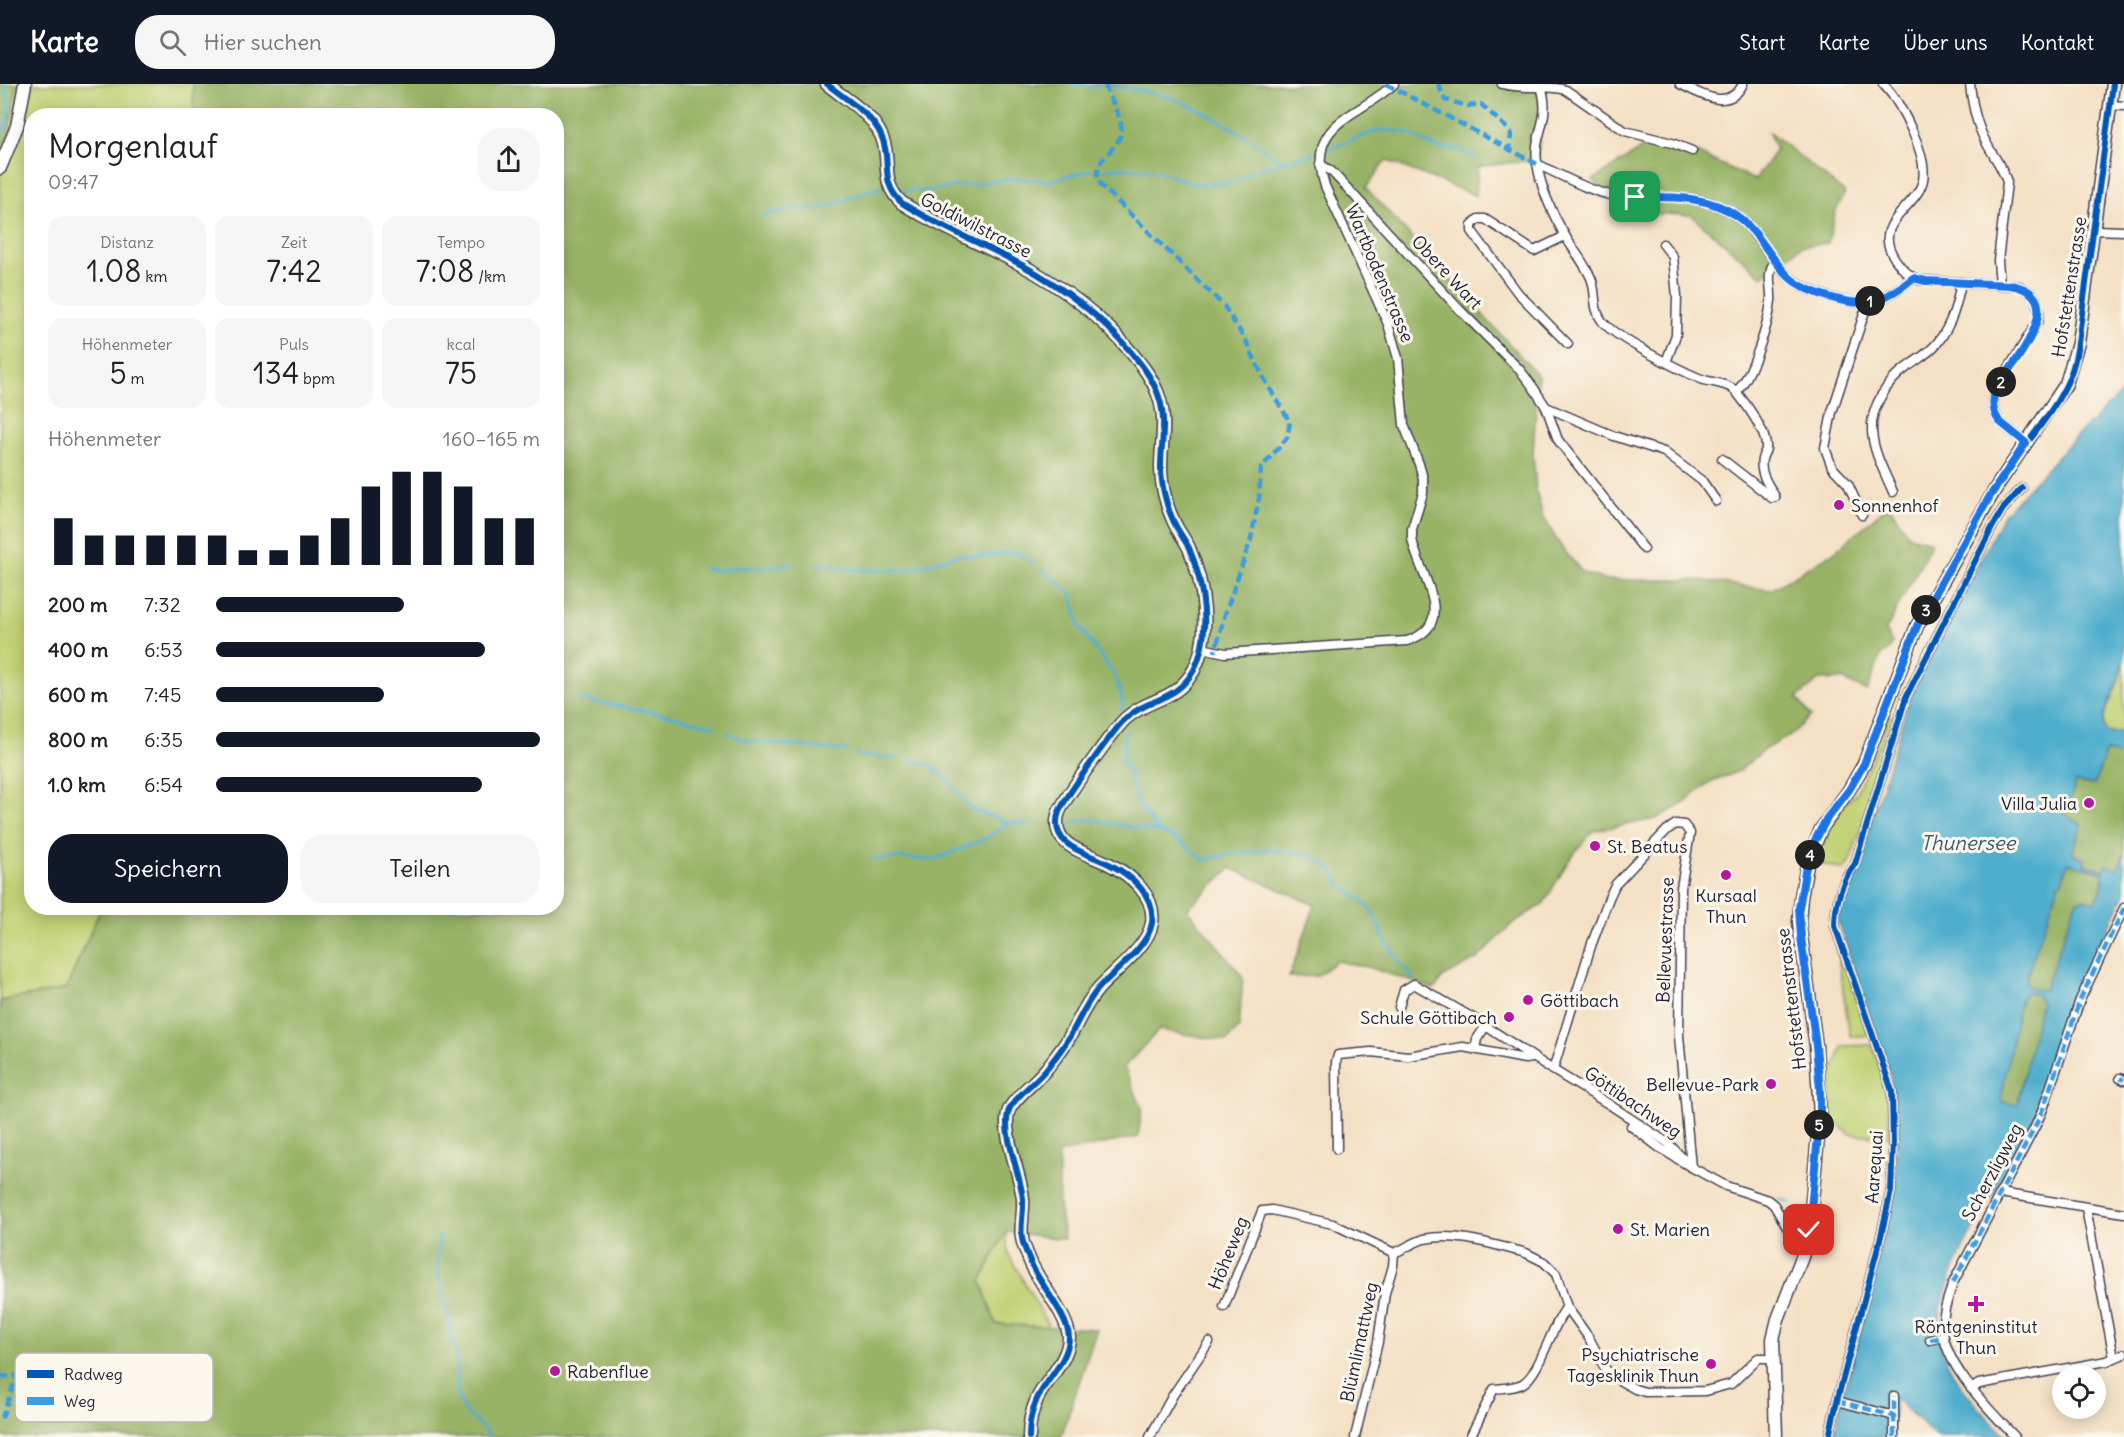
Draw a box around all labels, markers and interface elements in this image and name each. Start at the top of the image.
search box [135,15,555,69]
text: Karte [30,24,99,60]
icon: search [156,26,189,59]
text: Hier suchen [204,28,322,56]
text: Start [1739,29,1785,56]
text: Karte [1818,29,1870,56]
text: Über uns [1903,29,1988,56]
text: Kontakt [2021,29,2094,56]
text: Morgenlauf [48,125,218,167]
button: share [477,128,540,191]
text: 09:47 [48,169,98,194]
pin [1609,171,1660,222]
icon: arrive [1618,180,1651,213]
street label: Goldiwilstrasse [917,187,1035,263]
street label: Wartbodenstrasse [1341,200,1419,346]
street label: Hofstettenstrasse [2047,215,2091,359]
street label: Obere Wart [1407,230,1487,314]
text: Distanz [100,232,154,252]
text: Zeit [281,232,307,252]
text: Tempo [437,232,485,252]
text: 1.08 [86,252,142,290]
text: 7:42 [266,252,322,290]
text: 7:08 [416,252,474,290]
text: km [142,266,168,286]
text: /km [474,266,506,286]
pin: 1 [1855,286,1885,316]
text: 1 [1867,291,1873,311]
text: Höhenmeter [82,334,172,354]
text: Puls [279,334,309,354]
text: kcal [447,334,475,354]
text: 5 [109,354,127,392]
text: 134 [253,354,299,392]
text: 75 [445,354,477,392]
pin: 2 [1986,367,2016,397]
text: m [127,368,145,388]
text: bpm [299,368,335,388]
text: 2 [1997,372,2005,392]
text: Höhenmeter [48,426,161,451]
text: 160–165 m [443,426,540,451]
place label: Sonnenhof [1851,494,1939,517]
marker: Sonnenhof [1832,498,1846,512]
text: 200 m [48,592,108,617]
text: 7:32 [144,592,181,617]
pin: 3 [1911,595,1941,625]
text: 3 [1921,600,1931,620]
text: 400 m [48,637,108,662]
text: 6:53 [144,637,183,662]
text: 600 m [48,682,108,707]
text: 7:45 [144,682,181,707]
text: 800 m [48,727,108,752]
text: 6:35 [144,727,183,752]
text: 1.0 km [48,772,106,797]
text: 6:54 [144,772,183,797]
place label: Villa Julia [2001,792,2077,815]
marker: Villa Julia [2082,796,2096,810]
water label: Thunersee [1921,830,2017,855]
button: Speichern [48,834,288,903]
button: Teilen [300,834,540,903]
place label: St. Beatus [1607,835,1687,858]
marker: St. Beatus [1588,839,1602,853]
pin: 4 [1795,840,1825,870]
text: 4 [1805,845,1815,865]
marker: Kursaal Thun [1719,868,1733,882]
street label: Bellevuestrasse [1651,877,1679,1003]
place label: Kursaal Thun [1695,884,1757,928]
street label: Hofstettenstrasse [1771,927,1811,1071]
place label: Göttibach [1540,989,1619,1012]
marker: Göttibach [1521,993,1535,1007]
place label: Schule Göttibach [1360,1006,1497,1029]
marker: Schule Göttibach [1502,1010,1516,1024]
street label: Göttibachweg [1580,1061,1686,1143]
place label: Bellevue-Park [1646,1073,1759,1096]
marker: Bellevue-Park [1764,1077,1778,1091]
pin: 5 [1804,1110,1834,1140]
text: 5 [1814,1115,1824,1135]
street label: Scherzligweg [1957,1119,2027,1225]
street label: Aarequai [1860,1130,1888,1204]
pin [1783,1204,1834,1255]
street label: Höheweg [1203,1213,1253,1293]
icon: check [1792,1213,1825,1246]
place label: St. Marien [1630,1218,1710,1241]
marker: St. Marien [1611,1222,1625,1236]
street label: Blümlimattweg [1335,1280,1383,1404]
marker: Röntgeninstitut Thun [1967,1295,1985,1313]
place label: Röntgeninstitut Thun [1914,1315,2038,1359]
place label: Psychiatrische Tagesklinik Thun [1567,1343,1699,1387]
legend [15,1353,213,1422]
marker: Psychiatrische Tagesklinik Thun [1704,1357,1718,1371]
place label: Rabenflue [567,1360,649,1383]
text: Radweg [64,1364,123,1384]
marker: Rabenflue [548,1364,562,1378]
map controls [2052,1365,2106,1419]
button: locate [2052,1365,2106,1419]
text: Weg [64,1391,96,1411]

